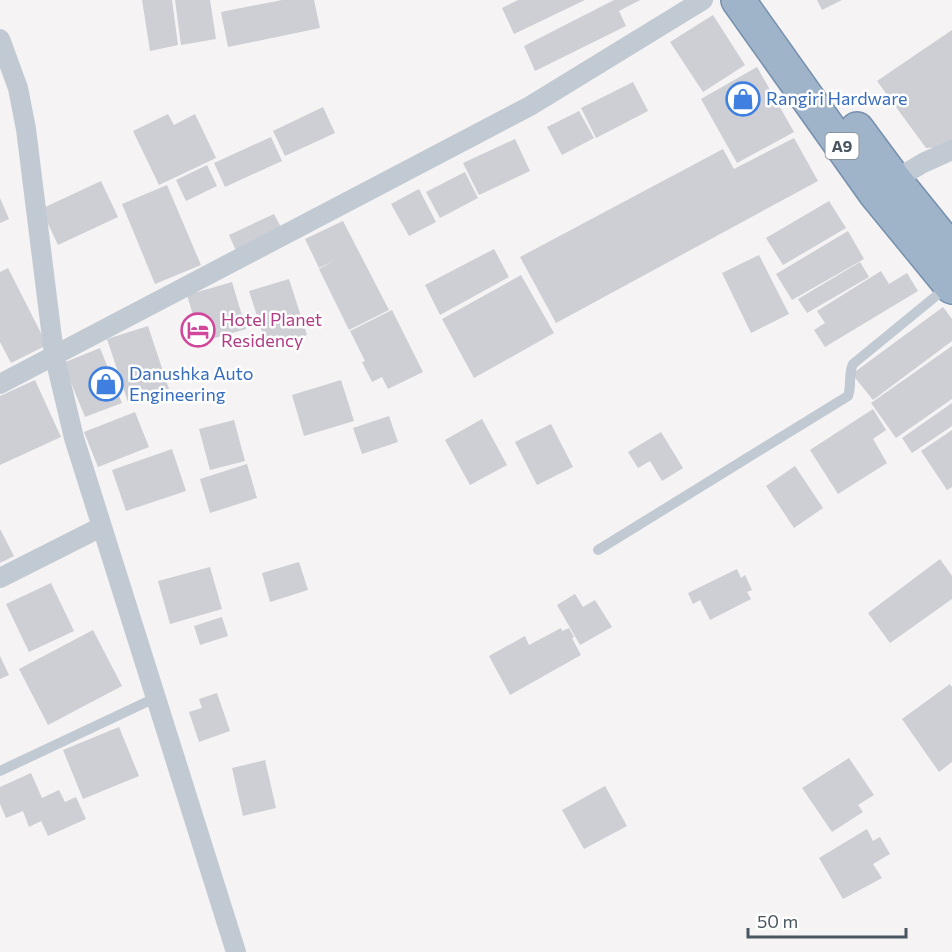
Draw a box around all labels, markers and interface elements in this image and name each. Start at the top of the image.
shop icon: Rangiri Hardware [725,81,761,117]
place label: Rangiri Hardware [766,87,908,109]
road number: A9 [826,133,858,159]
place label: Hotel Planet Residency [221,308,322,351]
hotel icon: Hotel Planet Residency [180,312,216,348]
place label: Danushka Auto Engineering [129,362,253,405]
shop icon: Danushka Auto Engineering [88,366,124,402]
scale bar [748,901,906,939]
text: 50 m [757,910,798,932]

